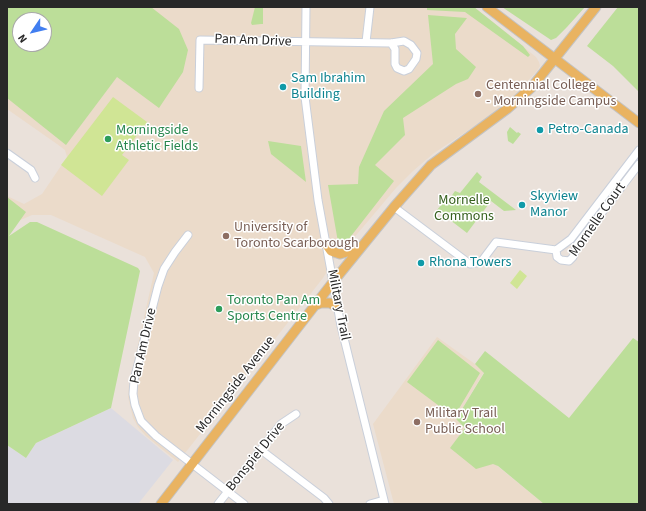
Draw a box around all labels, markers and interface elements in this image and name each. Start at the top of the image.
north arrow [12,12,52,52]
text: N [14,31,31,46]
street label: Pan Am Drive [214,31,292,51]
place label: Sam Ibrahim Building [291,71,366,104]
place label: Centennial College - Morningside Campus [486,78,616,110]
marker: Sam Ibrahim Building [278,82,288,92]
marker: Centennial College - Morningside Campus [473,89,483,99]
place label: Petro-Canada [548,122,628,138]
place label: Morningside Athletic Fields [116,123,198,156]
marker: Petro-Canada [535,125,545,135]
marker: Morningside Athletic Fields [103,134,113,144]
street label: Mornelle Court [566,180,630,260]
place label: Skyview Manor [530,189,578,222]
park label: Mornelle Commons [434,193,494,226]
marker: Skyview Manor [517,200,527,210]
place label: University of Toronto Scarborough [234,220,359,252]
marker: University of Toronto Scarborough [221,231,231,241]
place label: Rhona Towers [429,255,511,271]
marker: Rhona Towers [416,258,426,268]
street label: Military Trail [323,268,353,342]
place label: Toronto Pan Am Sports Centre [227,293,320,326]
marker: Toronto Pan Am Sports Centre [214,304,224,314]
street label: Pan Am Drive [127,307,161,385]
street label: Morningside Avenue [193,333,279,437]
place label: Military Trail Public School [425,406,505,438]
marker: Military Trail Public School [412,417,422,427]
street label: Bonspiel Drive [223,419,289,495]

